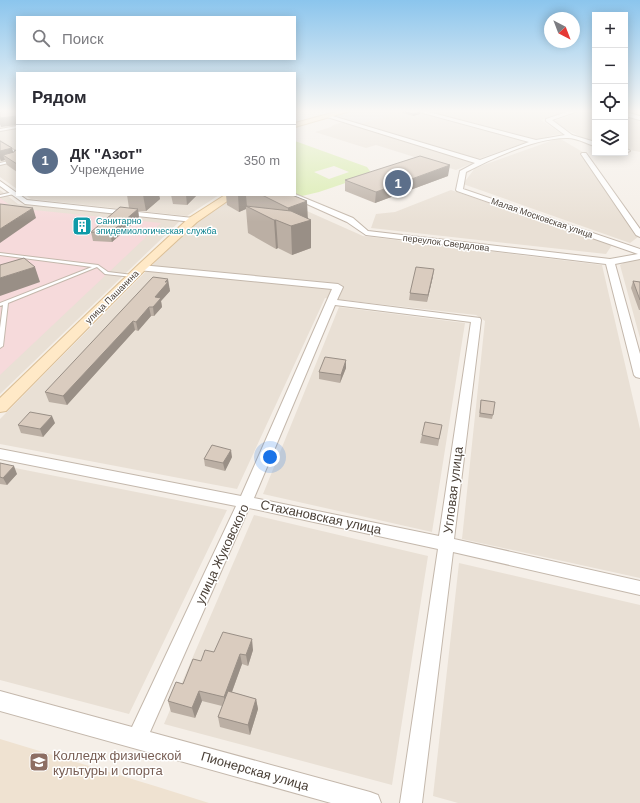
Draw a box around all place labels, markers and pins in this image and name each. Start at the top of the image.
pin: 1 [385,168,411,198]
building icon: Санитарно эпидемиологическая служба [71,215,93,237]
place label: Санитарно эпидемиологическая служба [96,216,217,236]
place label: Колледж физической культуры и спорта [53,748,182,778]
school or university icon: Колледж физической культуры и спорта [28,751,50,773]

